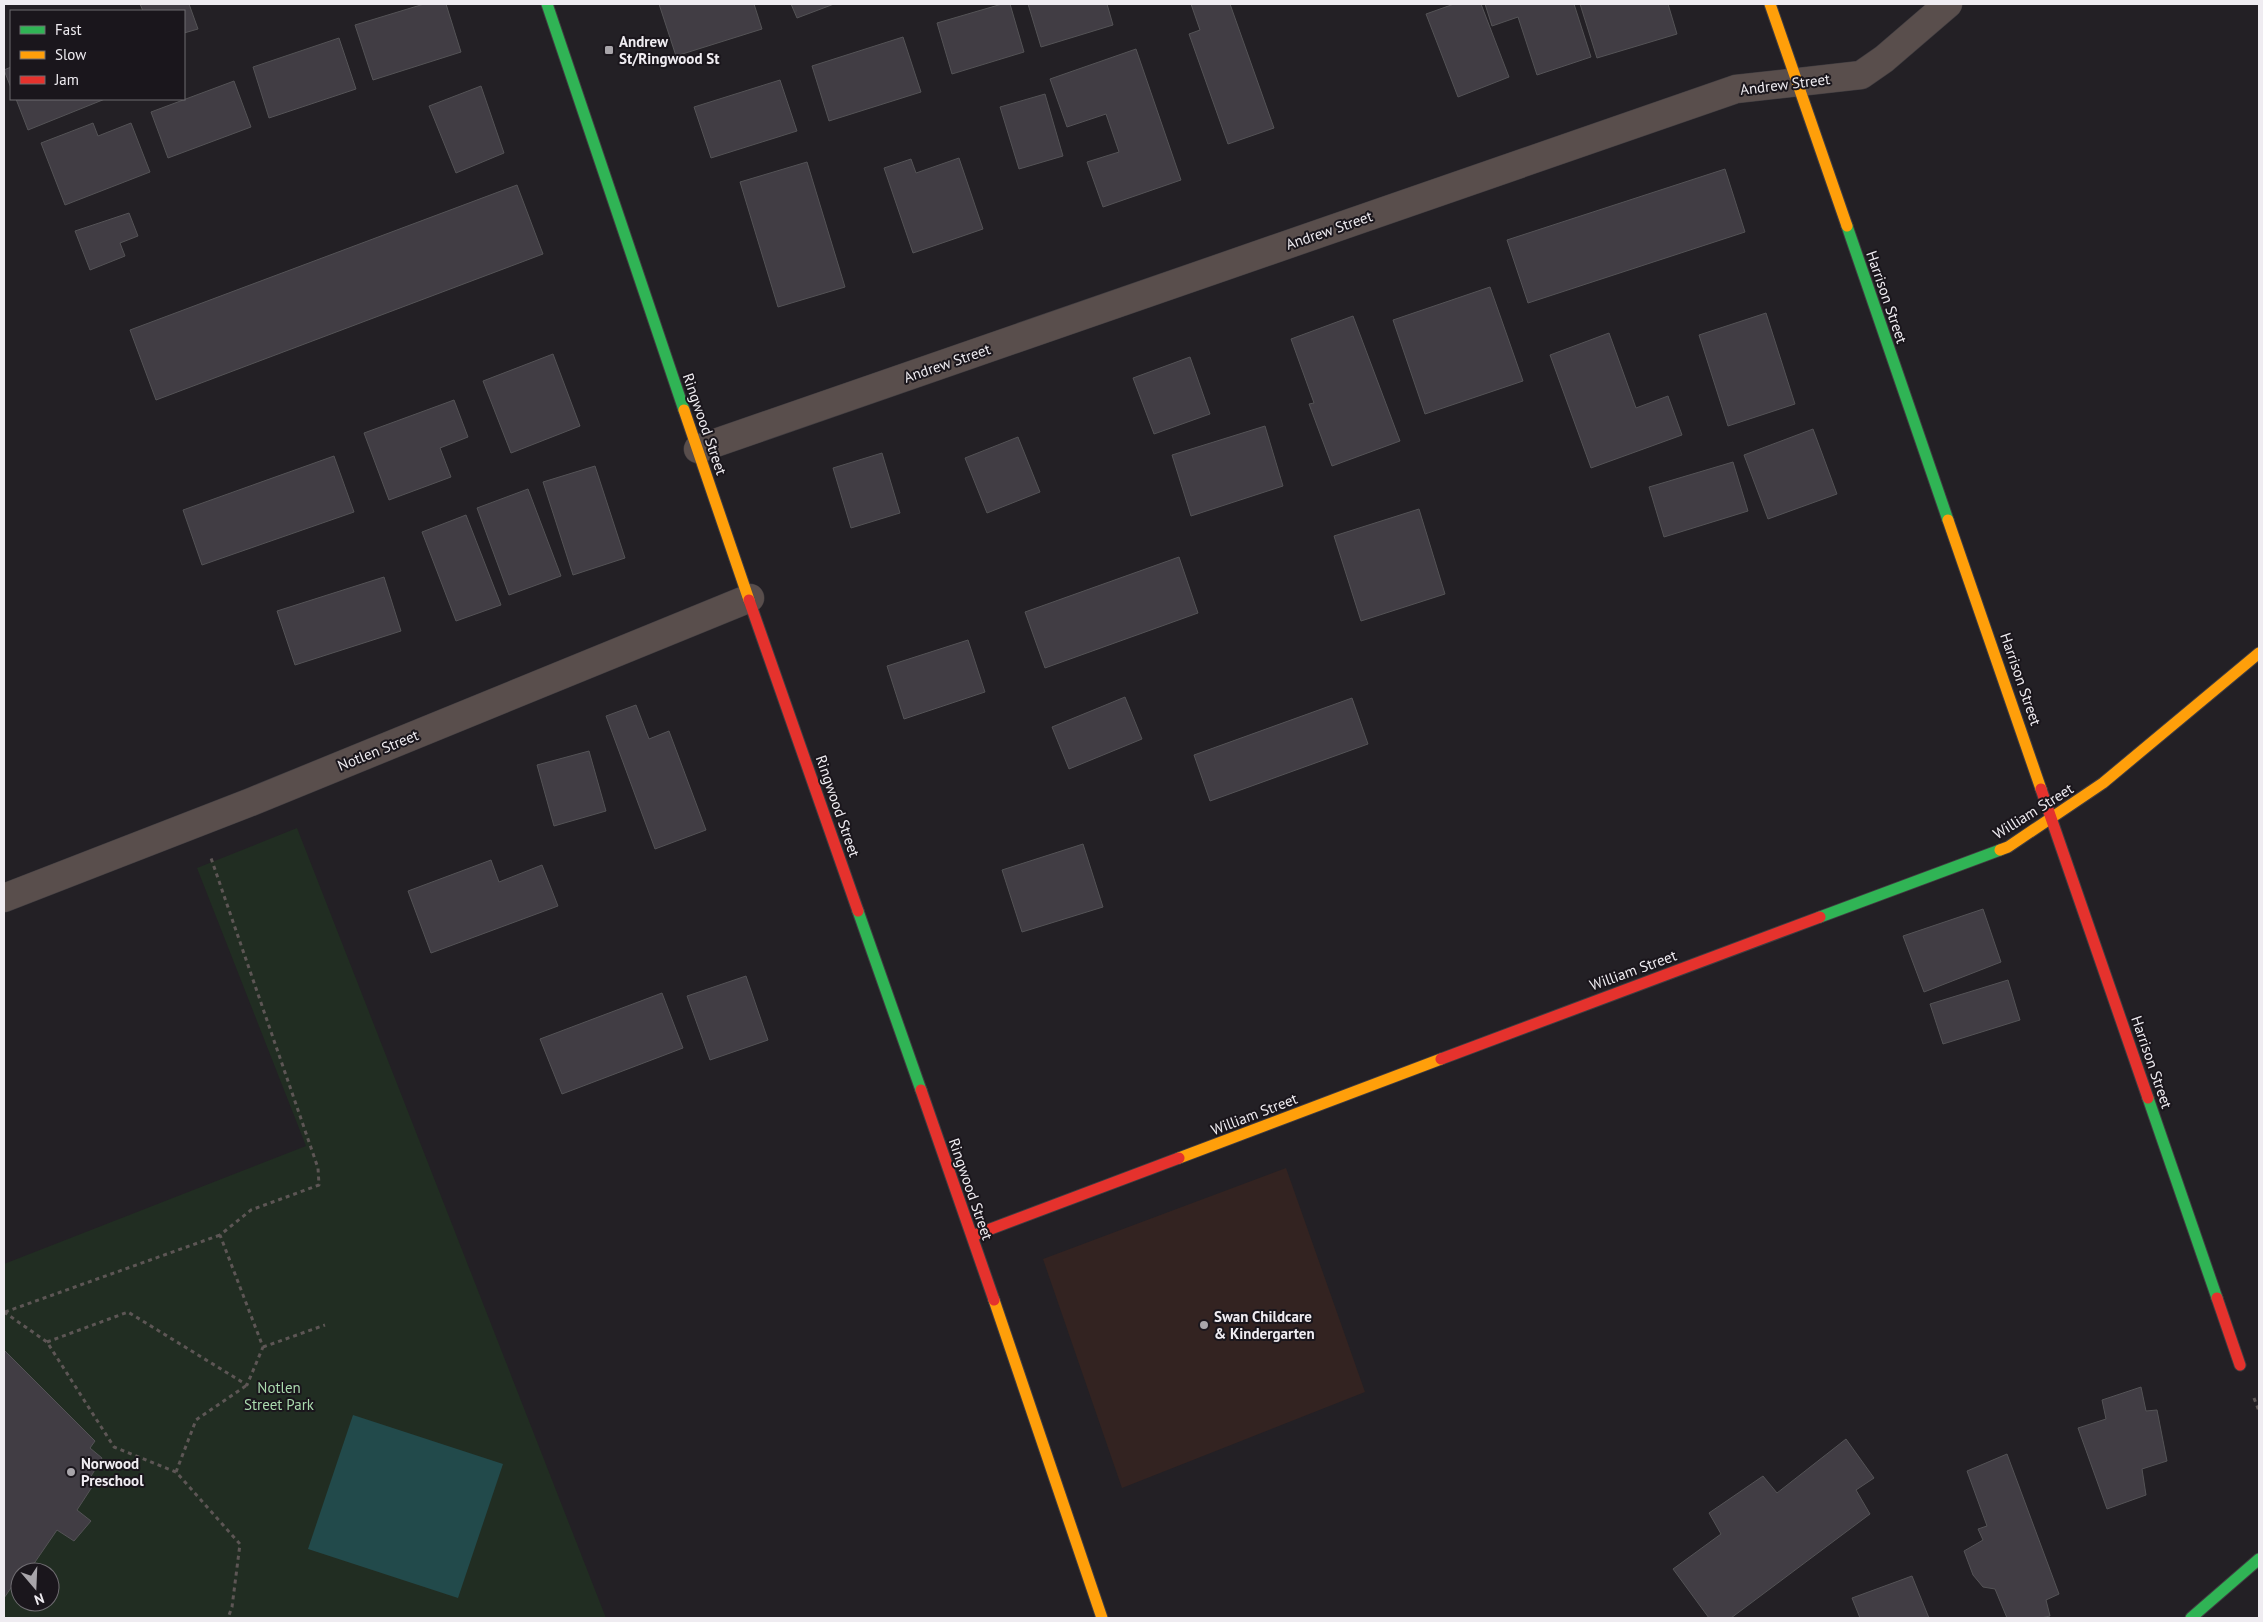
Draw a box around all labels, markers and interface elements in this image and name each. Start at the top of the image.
legend [10,10,185,100]
text: Fast [55,20,82,39]
place label: Andrew St/Ringwood St [619,32,720,68]
marker: Andrew St/Ringwood St [603,44,615,56]
text: Slow [55,45,86,64]
street label: Andrew Street [1739,69,1831,99]
text: Jam [54,70,79,89]
street label: Andrew Street [1283,206,1375,254]
street label: Harrison Street [1862,248,1912,346]
street label: Andrew Street [901,339,993,387]
street label: Ringwood Street [679,371,731,477]
street label: Harrison Street [1996,630,2046,728]
street label: Notlen Street [335,725,421,775]
street label: Ringwood Street [812,753,864,859]
street label: William Street [1989,779,2077,843]
street label: William Street [1587,945,1679,995]
street label: Harrison Street [2127,1013,2177,1111]
street label: William Street [1208,1089,1300,1139]
street label: Ringwood Street [945,1136,997,1242]
place label: Swan Childcare & Kindergarten [1214,1307,1315,1343]
marker: Swan Childcare & Kindergarten [1198,1319,1210,1331]
park label: Notlen Street Park [244,1378,315,1414]
place label: Norwood Preschool [81,1454,144,1490]
marker: Norwood Preschool [65,1466,77,1478]
north arrow [10,1562,60,1612]
text: N [32,1589,47,1609]

